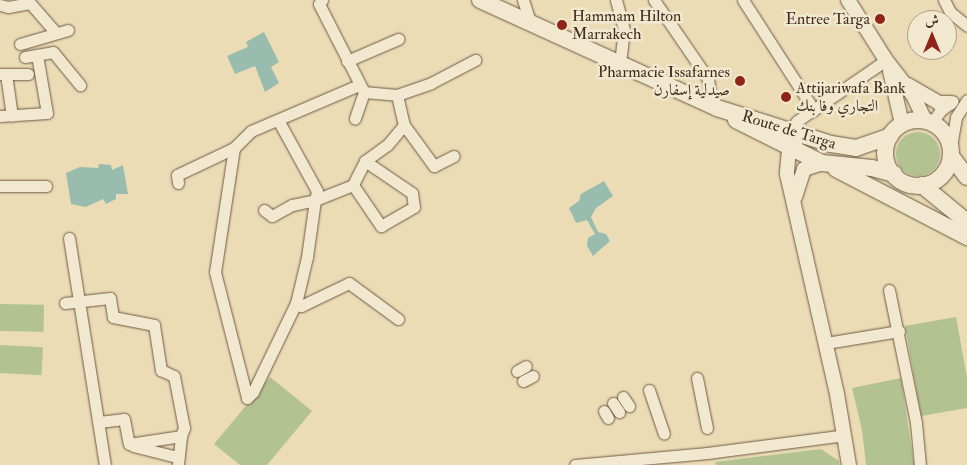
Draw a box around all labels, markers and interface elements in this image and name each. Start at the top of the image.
place label: Hammam Hilton Marrakech [572,6,681,44]
place label: Entree Targa [785,9,870,29]
north arrow [907,10,957,60]
text: ش [925,12,939,29]
marker: Entree Targa [874,13,886,25]
marker: Hammam Hilton Marrakech [556,19,568,31]
place label: Pharmacie Issafarnes صيدلية إسفارن [598,62,730,100]
marker: Pharmacie Issafarnes صيدلية إسفارن [734,75,746,87]
place label: Attijariwafa Bank التجاري وفا بنك [796,78,906,116]
marker: Attijariwafa Bank التجاري وفا بنك [780,91,792,103]
street label: Route de Targa [740,107,838,153]

